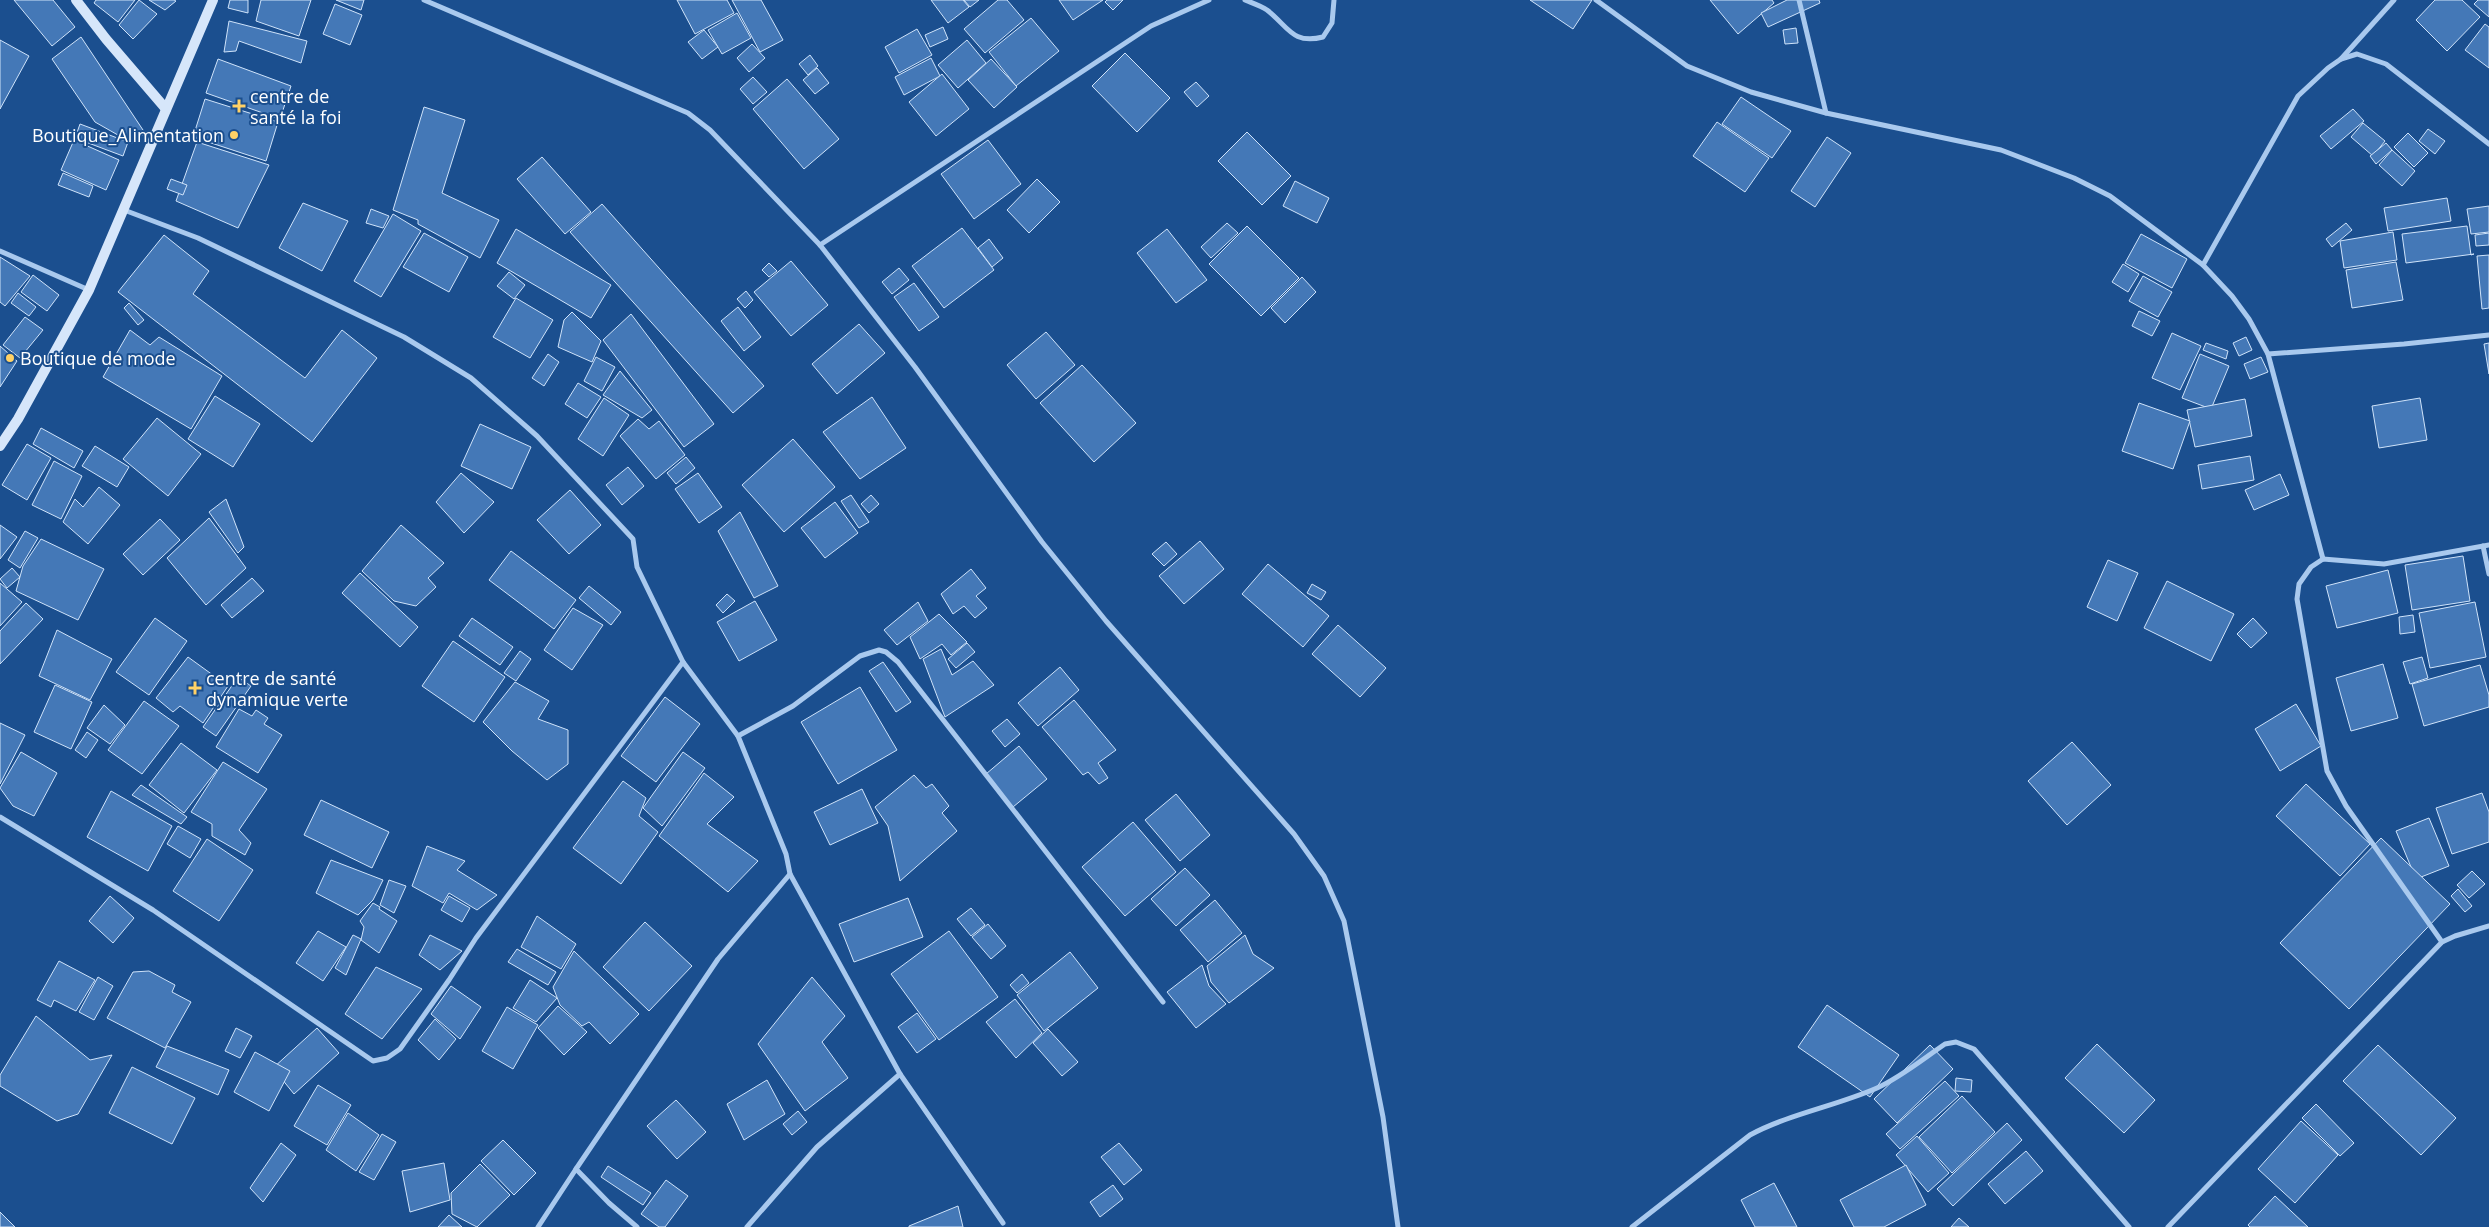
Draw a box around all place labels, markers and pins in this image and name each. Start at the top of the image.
place label: centre de santé la foi [250,84,341,129]
marker: centre de santé la foi [232,99,246,113]
place label: Boutique_Alimentation [32,123,224,147]
marker: Boutique_Alimentation [228,129,240,141]
place label: Boutique de mode [20,346,176,370]
marker: Boutique de mode [4,352,16,364]
place label: centre de santé dynamique verte [206,666,348,711]
marker: centre de santé dynamique verte [188,681,202,695]

